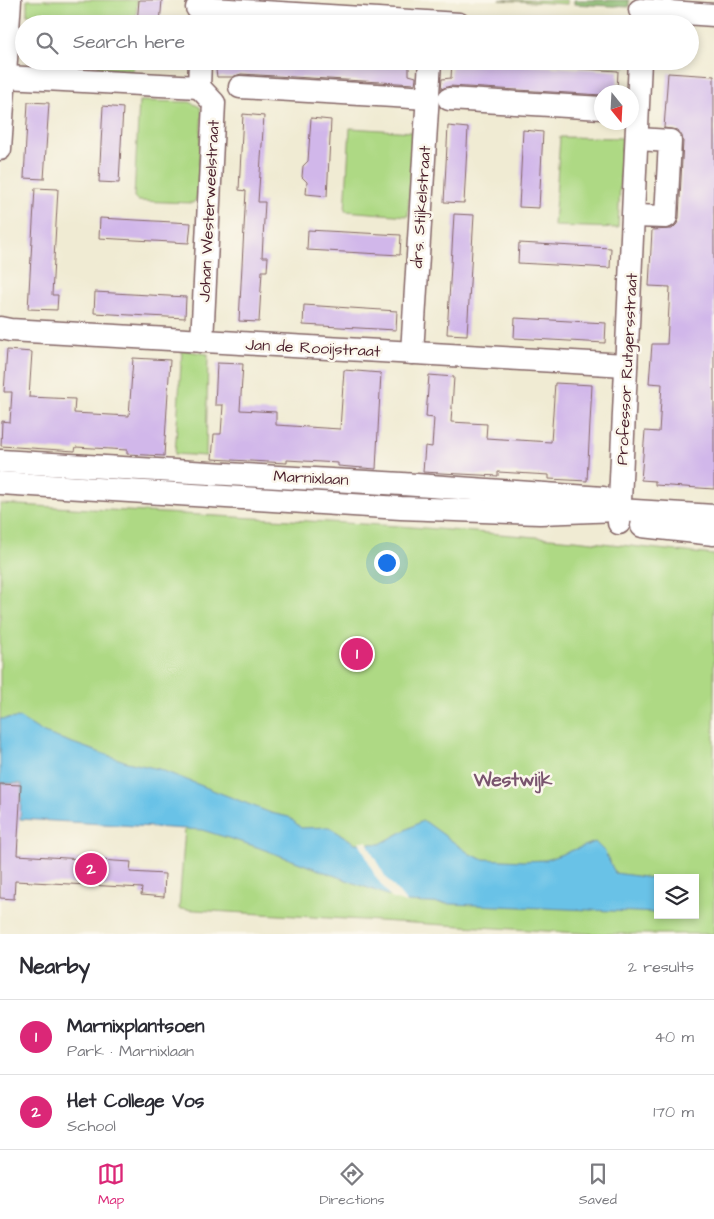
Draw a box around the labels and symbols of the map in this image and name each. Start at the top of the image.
north arrow [594,85,639,130]
street label: Johan Westerweelstraat [193,119,225,303]
street label: drs. Stijkelstraat [406,144,436,269]
street label: Professor Rutgersstraat [611,272,644,466]
street label: Jan de Rooijstraat [245,333,382,363]
street label: Marnixlaan [273,465,349,491]
your location [374,550,400,576]
pin: 1 [341,635,373,673]
district label: Westwijk [473,767,553,794]
pin: 2 [75,850,107,888]

